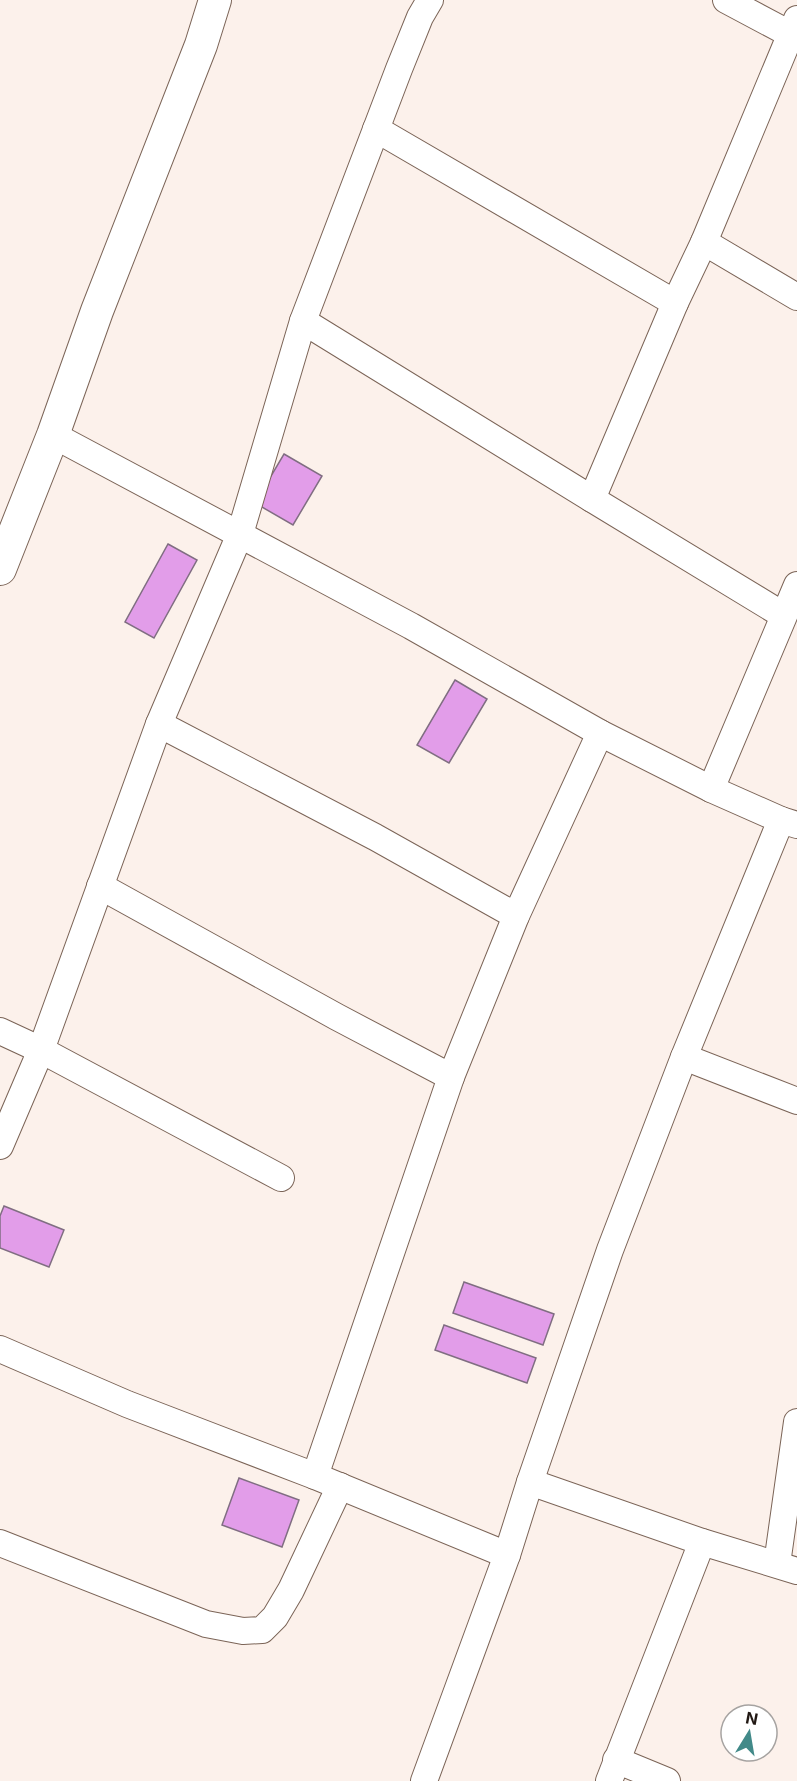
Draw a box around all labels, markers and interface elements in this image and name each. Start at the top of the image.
north arrow [719,1703,779,1763]
text: N [744,1707,760,1729]

